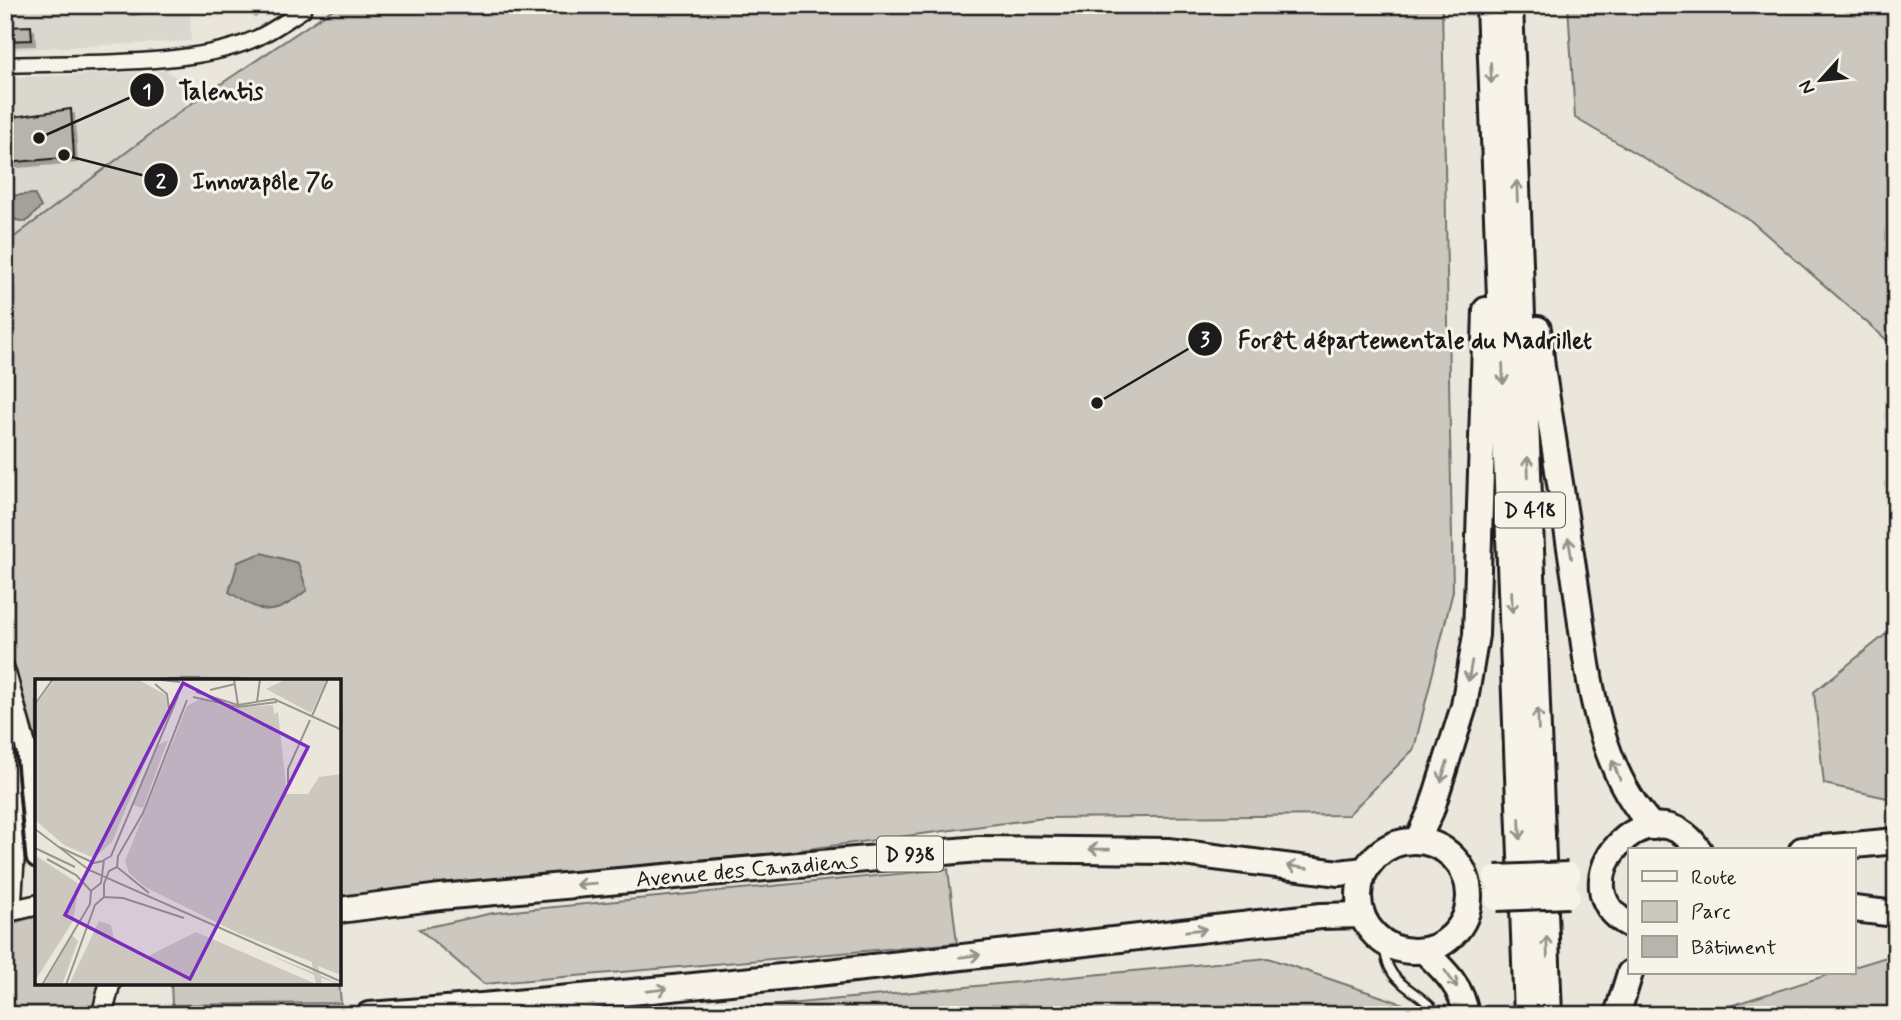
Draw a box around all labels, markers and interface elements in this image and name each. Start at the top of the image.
north arrow [1786,46,1856,116]
one-way arrow [1485,62,1498,85]
callout: Talentis [130,68,277,113]
text: N [1793,76,1821,98]
text: Talentis [179,77,264,108]
text: 1 [142,78,152,106]
callout: Innovapôle 76 [144,158,348,203]
text: Innovapôle 76 [192,167,334,198]
text: 2 [156,168,167,196]
one-way arrow [1511,180,1524,203]
callout: Forêt départementale du Madrillet [1188,317,1607,362]
text: 3 [1200,326,1210,354]
text: Forêt départementale du Madrillet [1238,326,1592,357]
one-way arrow [1497,362,1510,385]
one-way arrow [1522,456,1535,479]
road number: D 418 [1495,492,1565,528]
one-way arrow [1563,537,1576,560]
one-way arrow [1505,590,1518,613]
one-way arrow [1463,659,1476,682]
inset map [35,679,341,985]
one-way arrow [1531,708,1544,731]
one-way arrow [1437,760,1449,782]
one-way arrow [1609,760,1622,781]
one-way arrow [1514,817,1527,840]
road number: D 938 [877,836,943,872]
one-way arrow [1088,842,1111,856]
street label: Avenue des Canadiens [635,846,860,896]
legend [1628,848,1856,974]
one-way arrow [1287,861,1309,874]
text: Route [1691,864,1737,892]
one-way arrow [575,878,597,891]
text: Parc [1691,898,1731,926]
one-way arrow [1185,923,1207,936]
text: Bâtiment [1691,934,1776,962]
one-way arrow [1540,935,1553,958]
one-way arrow [958,949,981,962]
one-way arrow [1443,970,1458,988]
one-way arrow [645,983,668,996]

